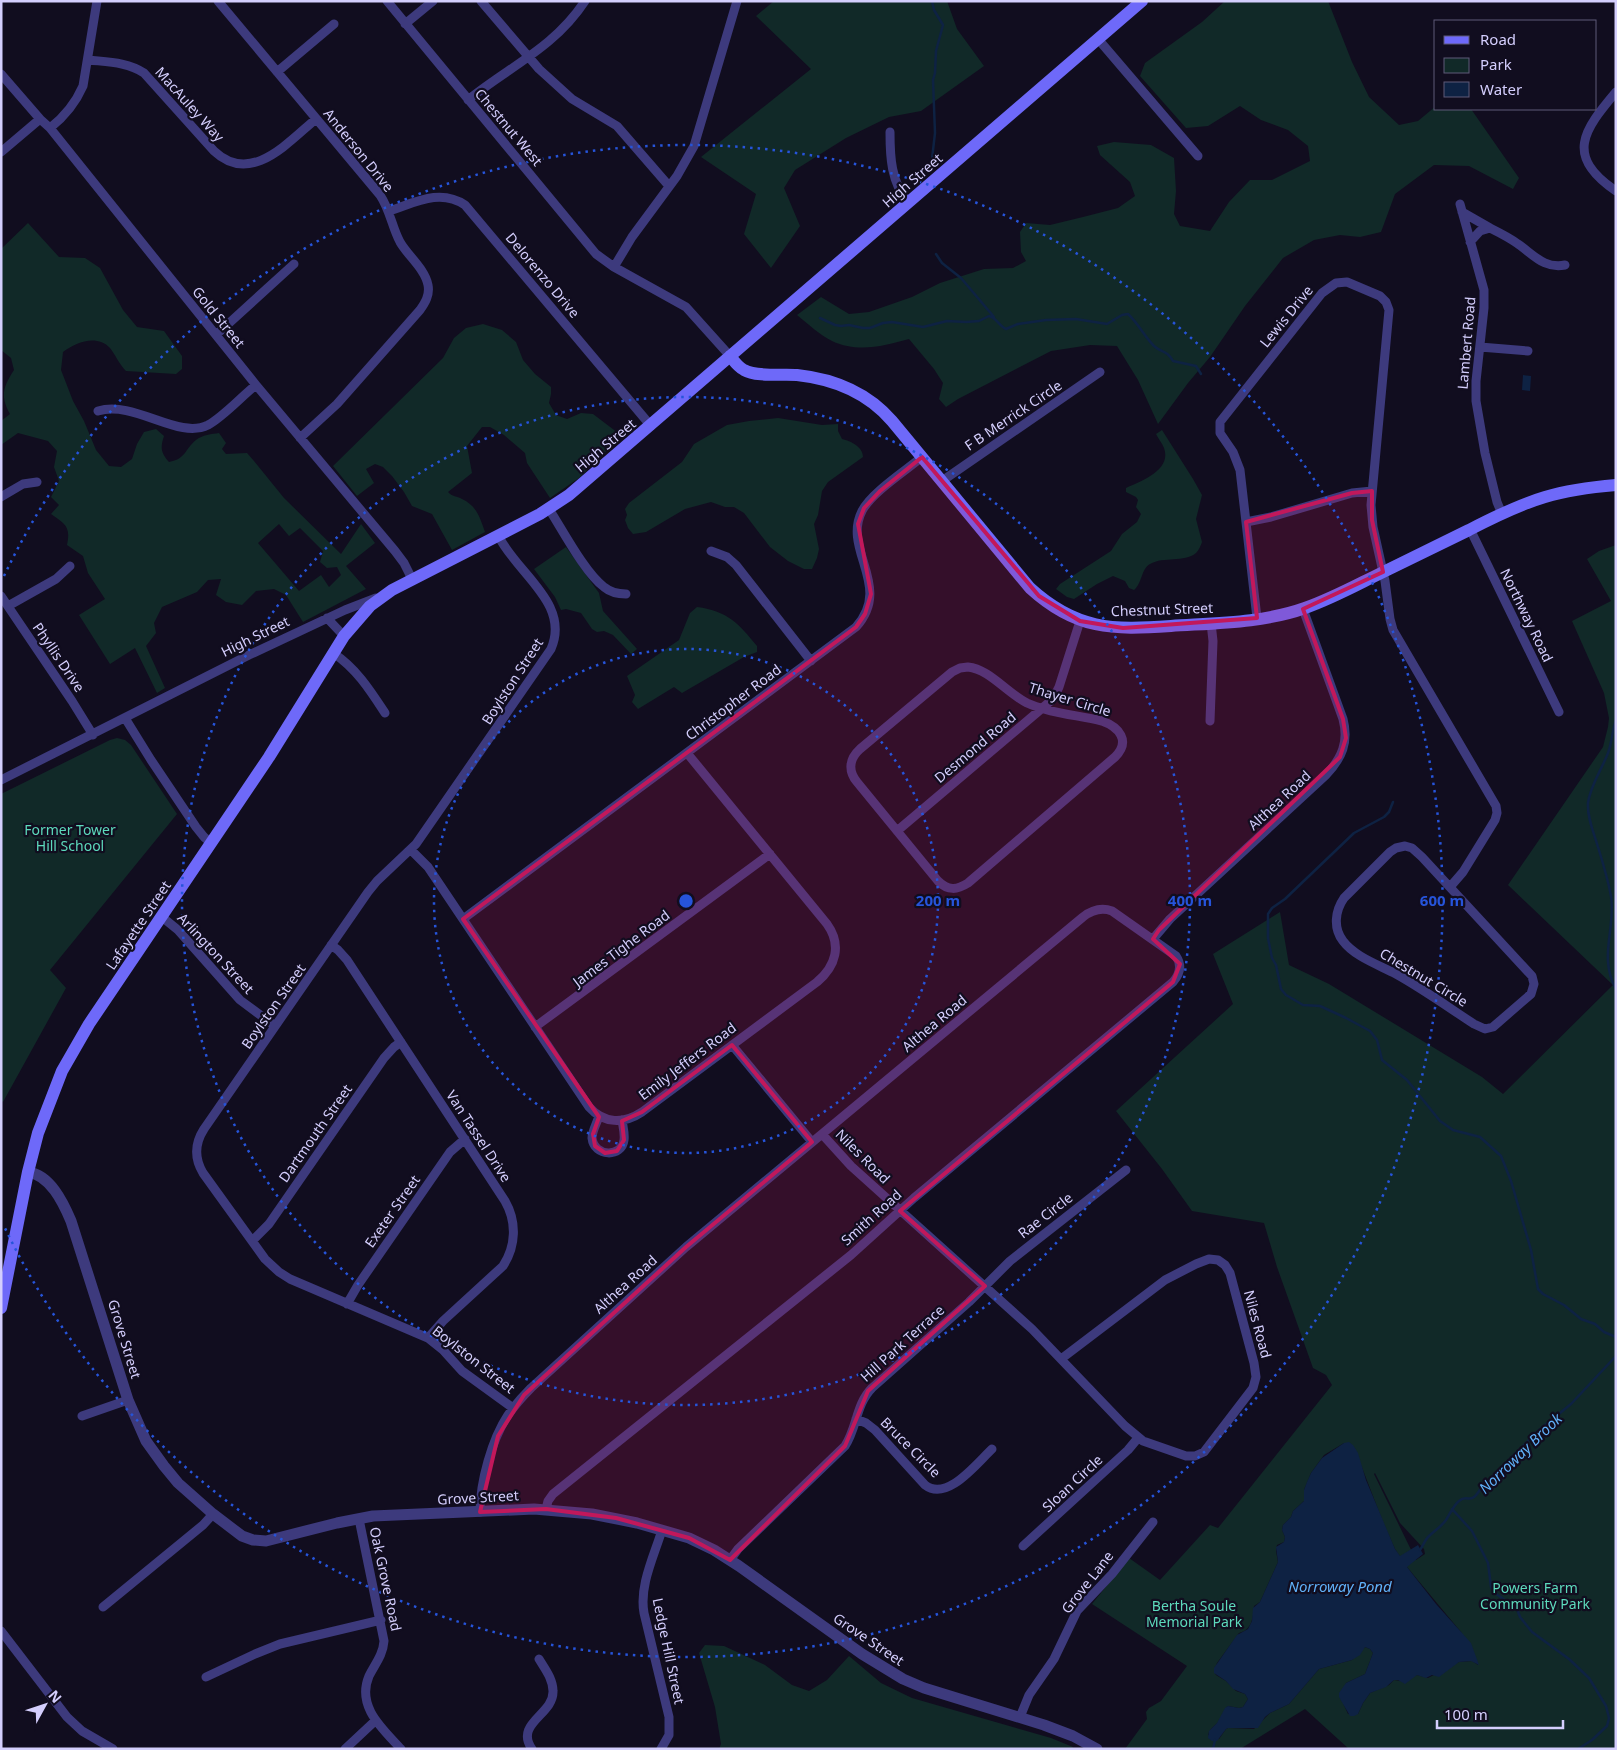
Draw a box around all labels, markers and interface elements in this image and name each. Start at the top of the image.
legend [1434,20,1597,110]
text: Road [1480,29,1516,49]
text: Park [1480,54,1512,74]
street label: MacAuley Way [151,62,229,146]
text: Water [1480,79,1522,99]
street label: Chestnut West [471,84,547,170]
street label: Anderson Drive [320,104,399,196]
street label: High Street [878,149,946,211]
street label: Delorenzo Drive [502,228,584,322]
street label: Lewis Drive [1255,281,1317,351]
street label: Gold Street [188,282,250,352]
street label: Lambert Road [1452,296,1480,390]
street label: F B Merrick Circle [961,375,1065,455]
street label: High Street [571,414,639,476]
street label: Northway Road [1496,565,1558,665]
street label: Chestnut Street [1111,598,1213,620]
street label: High Street [218,611,292,661]
street label: Phyllis Drive [29,618,89,696]
street label: Boylston Street [477,634,547,728]
street label: Christopher Road [681,660,785,744]
street label: Thayer Circle [1027,677,1113,721]
street label: Desmond Road [930,707,1020,787]
street label: Althea Road [1244,766,1314,834]
park label: Former Tower Hill School [24,820,116,855]
street label: Lafayette Street [101,877,175,973]
text: 200 m [916,890,960,910]
text: 400 m [1168,890,1212,910]
text: 600 m [1420,890,1464,910]
centre of rings [677,892,695,910]
street label: James Tighe Road [567,905,673,992]
street label: Arlington Street [174,908,258,998]
street label: Chestnut Circle [1377,943,1472,1011]
street label: Boylston Street [237,960,309,1052]
street label: Althea Road [898,990,970,1056]
street label: Emily Jeffers Road [634,1018,740,1104]
street label: Dartmouth Street [274,1080,356,1186]
street label: Van Tassel Drive [442,1086,516,1186]
street label: Niles Road [832,1125,894,1187]
street label: Exeter Street [360,1171,424,1251]
street label: Smith Road [837,1185,905,1249]
street label: Rae Circle [1014,1188,1076,1242]
street label: Althea Road [589,1250,661,1318]
street label: Niles Road [1240,1288,1276,1360]
street label: Grove Street [104,1297,146,1381]
street label: Hill Park Terrace [856,1300,948,1386]
street label: Boylston Street [429,1321,519,1397]
water label: Norroway Brook [1474,1408,1566,1498]
street label: Bruce Circle [877,1413,945,1481]
street label: Sloan Circle [1038,1450,1106,1516]
street label: Grove Street [437,1485,519,1509]
street label: Oak Grove Road [366,1525,406,1633]
street label: Grove Lane [1057,1547,1117,1617]
water label: Norroway Pond [1288,1576,1392,1596]
park label: Powers Farm Community Park [1480,1578,1590,1613]
street label: Ledge Hill Street [648,1596,690,1706]
park label: Bertha Soule Memorial Park [1146,1596,1243,1631]
street label: Grove Street [830,1608,908,1670]
north arrow [20,1680,70,1730]
text: N [44,1686,66,1707]
scale bar [1437,1698,1563,1730]
text: 100 m [1444,1704,1488,1724]

